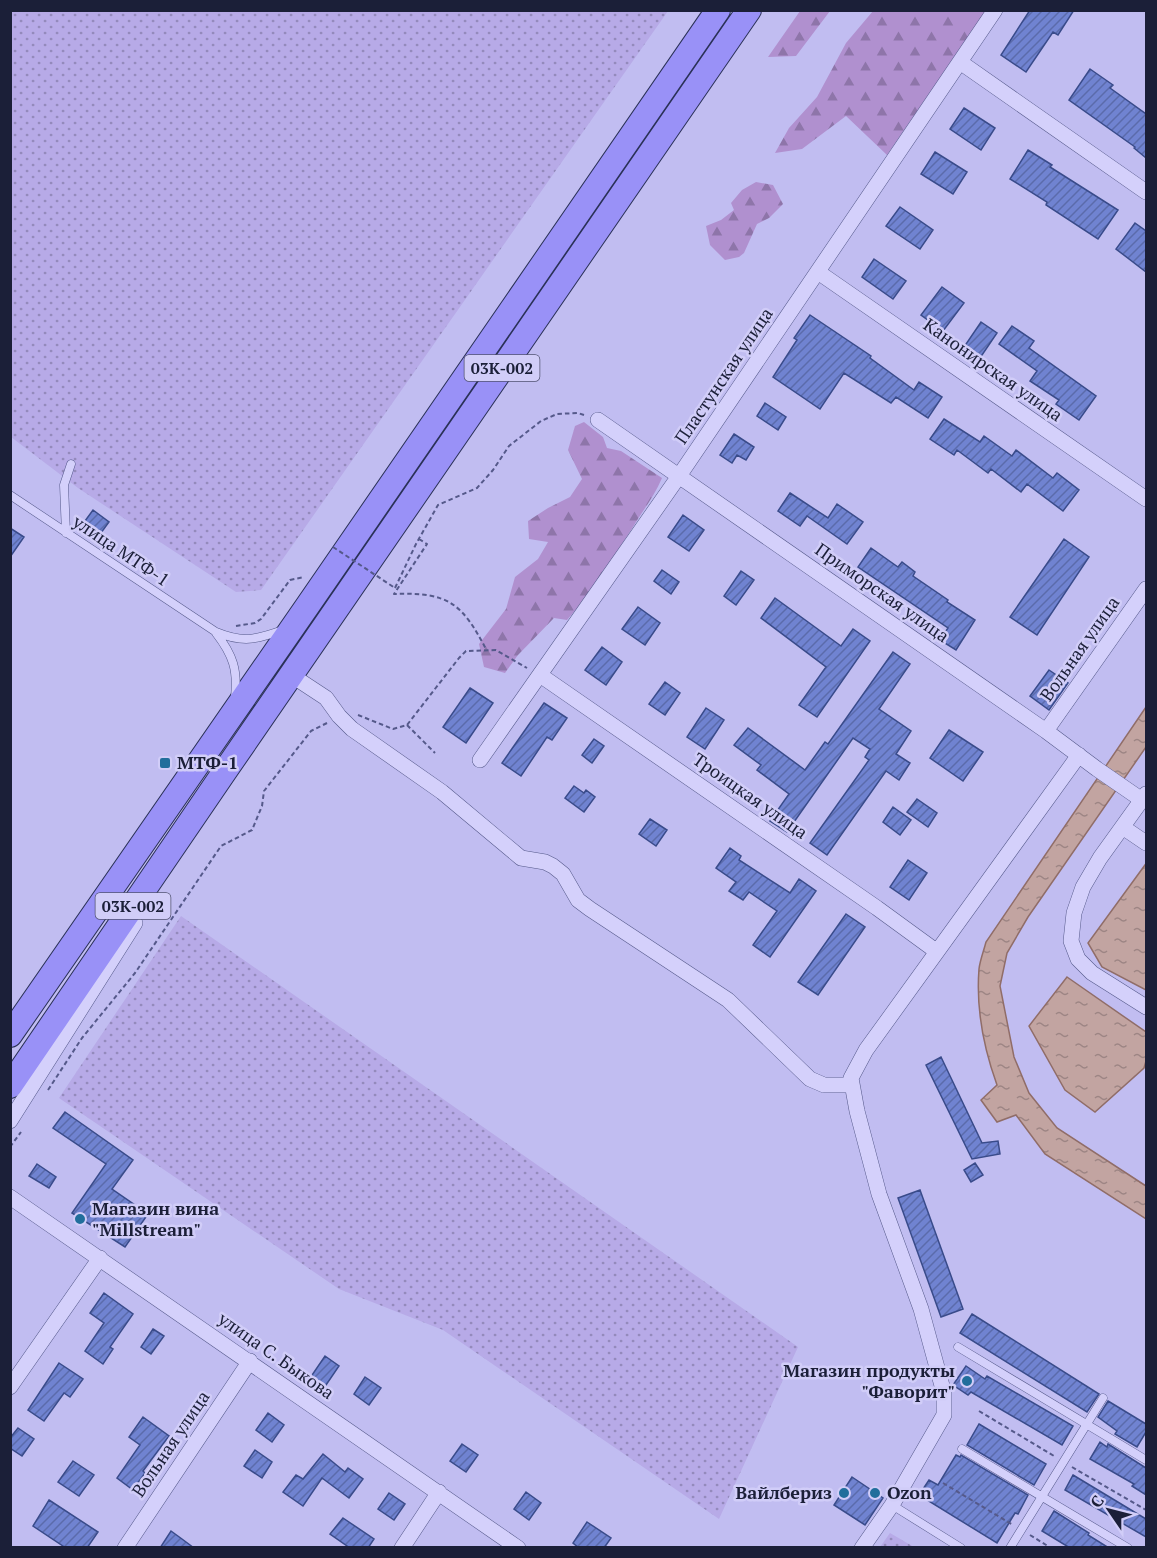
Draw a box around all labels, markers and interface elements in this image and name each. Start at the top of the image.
street label: Пластунская улица [669,303,778,448]
street label: Канонирская улица [919,312,1068,426]
road number: 03К-002 [464,355,540,381]
street label: улица МТФ-1 [68,508,175,591]
street label: Приморская улица [811,537,954,647]
street label: Вольная улица [1034,591,1124,706]
street label: Троицкая улица [688,747,813,844]
place label: МТФ-1 [177,750,238,774]
marker: МТФ-1 [158,756,172,770]
road number: 03К-002 [96,893,170,919]
place label: Магазин вина "Millstream" [92,1196,219,1241]
marker: Магазин вина "Millstream" [73,1212,87,1226]
street label: улица С. Быкова [213,1306,339,1404]
place label: Магазин продукты "Фаворит" [783,1358,955,1403]
marker: Магазин продукты "Фаворит" [960,1374,974,1388]
street label: Вольная улица [126,1386,215,1501]
place label: Вайлбериз [735,1480,832,1504]
place label: Ozon [887,1480,932,1504]
north arrow [1079,1480,1139,1540]
marker: Вайлбериз [837,1486,851,1500]
marker: Ozon [868,1486,882,1500]
text: С [1085,1491,1109,1512]

